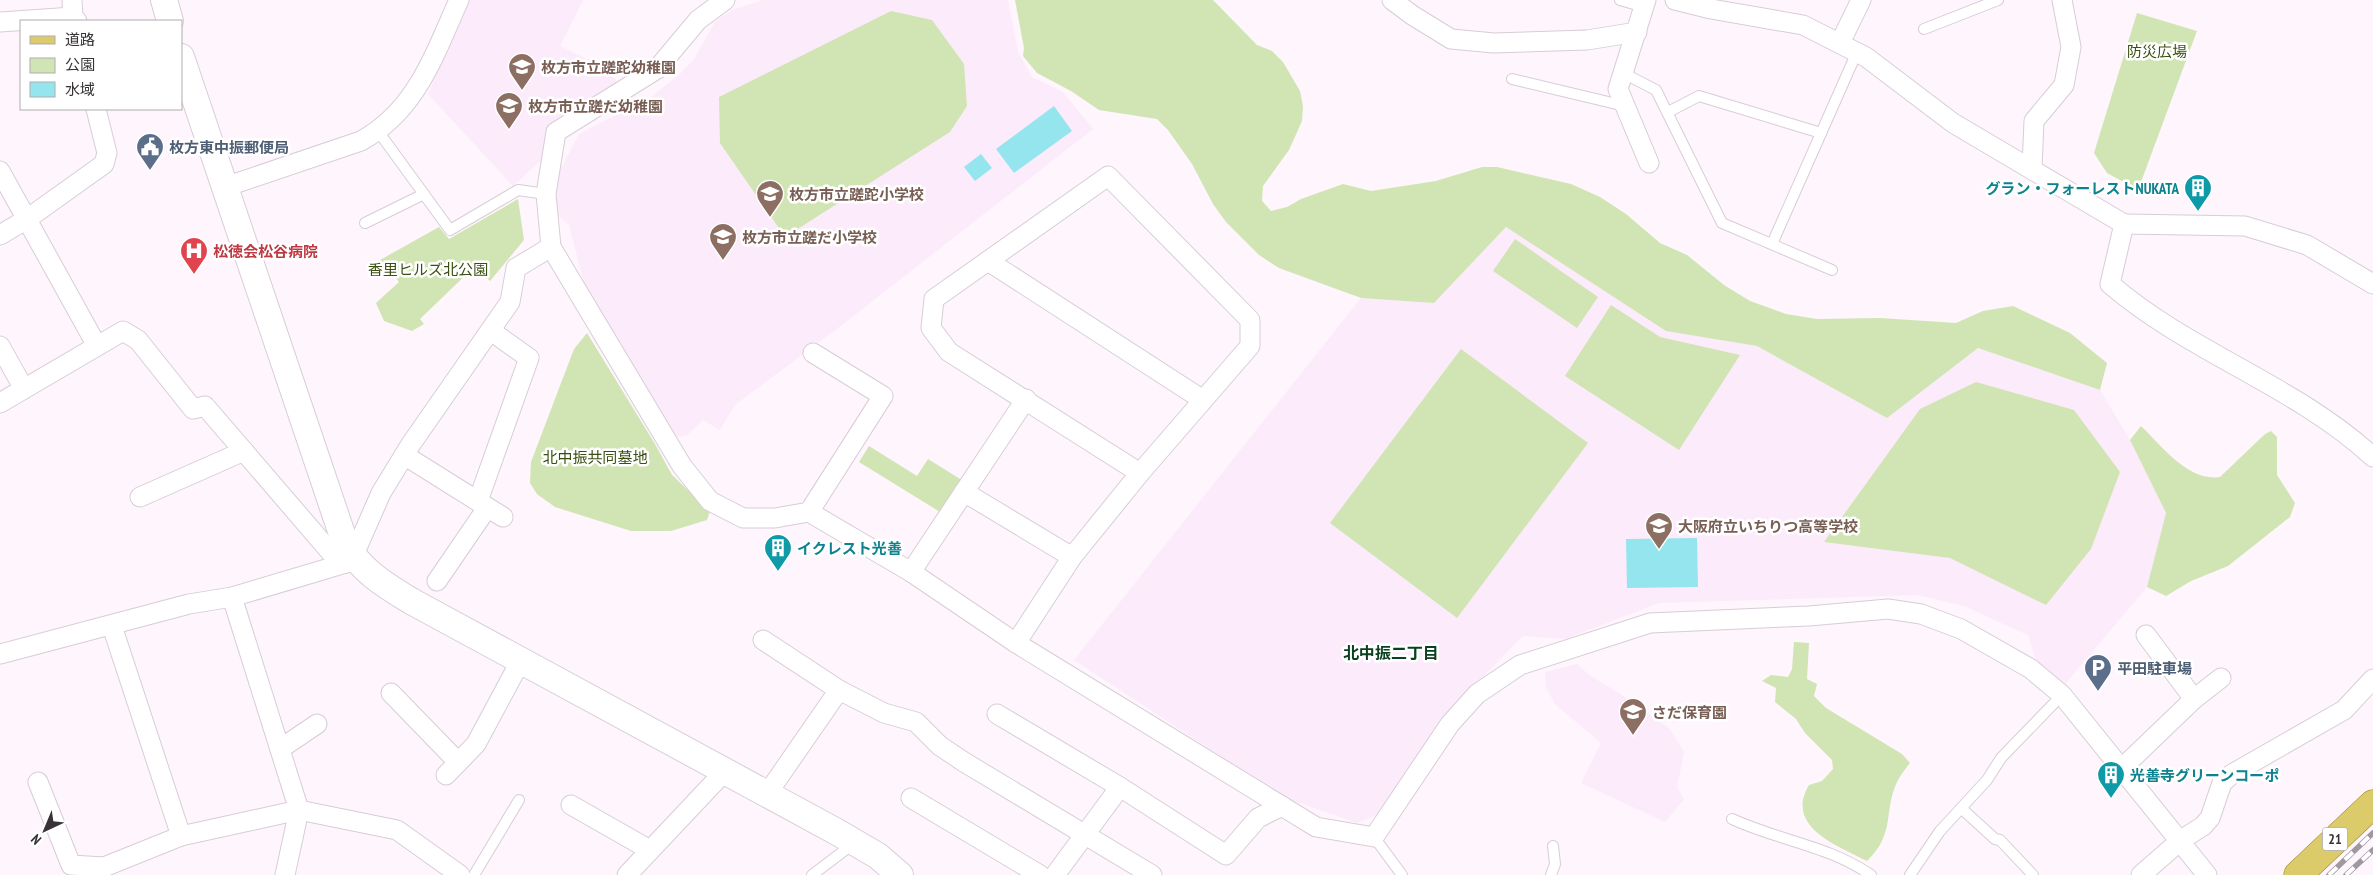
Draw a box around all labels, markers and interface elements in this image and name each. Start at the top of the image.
legend [20,20,182,110]
text: 道路 [65,30,95,49]
park label: 防災広場 [2127,42,2187,61]
school or university icon: 枚方市立蹉跎幼稚園 [507,52,537,91]
text: 公園 [65,55,95,74]
place label: 枚方市立蹉跎幼稚園 [541,58,676,77]
text: 水域 [65,80,95,99]
school or university icon: 枚方市立蹉だ幼稚園 [494,91,524,130]
place label: 枚方市立蹉だ幼稚園 [528,97,663,116]
public building icon: 枚方東中振郵便局 [135,132,165,171]
place label: 枚方東中振郵便局 [169,138,289,157]
building icon: グラン・フォーレストNUKATA [2183,173,2213,212]
school or university icon: 枚方市立蹉跎小学校 [755,179,785,218]
place label: グラン・フォーレストNUKATA [1986,179,2179,198]
place label: 枚方市立蹉跎小学校 [789,185,924,204]
school or university icon: 枚方市立蹉だ小学校 [708,222,738,261]
place label: 枚方市立蹉だ小学校 [742,228,877,247]
hospital icon: 松徳会松谷病院 [179,236,209,275]
place label: 松徳会松谷病院 [213,242,318,261]
park label: 香里ヒルズ北公園 [368,260,488,279]
park label: 北中振共同墓地 [542,448,648,467]
school or university icon: 大阪府立いちりつ高等学校 [1644,511,1674,550]
place label: 大阪府立いちりつ高等学校 [1678,517,1858,536]
building icon: イクレスト光善 [763,533,793,572]
place label: イクレスト光善 [797,539,902,558]
district label: 北中振二丁目 [1343,643,1439,663]
parking icon: 平田駐車場 [2083,653,2113,692]
place label: 平田駐車場 [2117,659,2192,678]
school or university icon: さだ保育園 [1618,697,1648,736]
place label: さだ保育園 [1652,703,1727,722]
building icon: 光善寺グリーンコーポ [2096,760,2126,799]
place label: 光善寺グリーンコーポ [2130,766,2279,785]
north arrow [20,805,70,855]
road number: 21 [2322,828,2348,851]
text: N [27,830,45,848]

